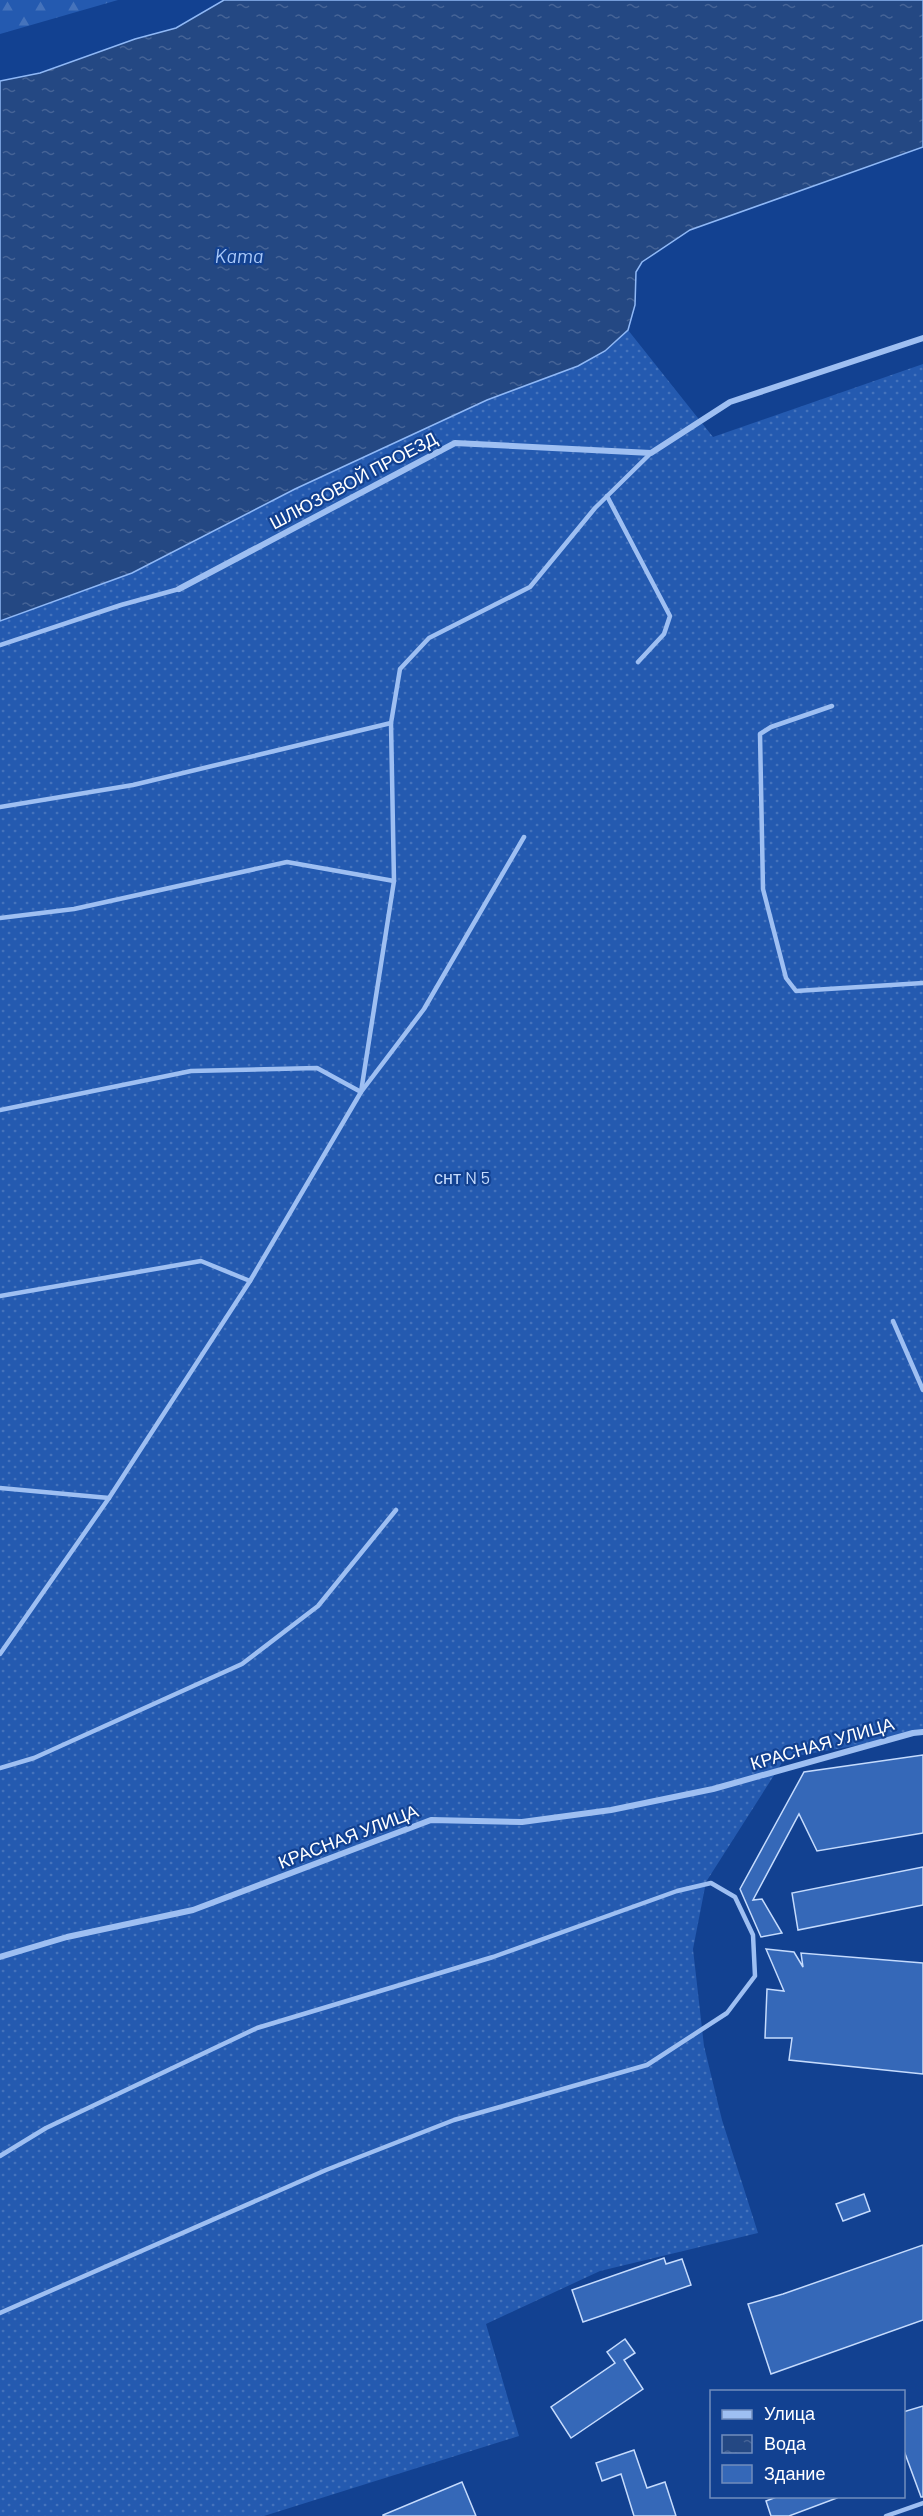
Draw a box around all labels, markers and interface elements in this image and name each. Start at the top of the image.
water label: Kama [215,243,263,267]
street label: ШЛЮЗОВОЙ ПРОЕЗД [266,427,440,533]
park label: снт N 5 [434,1166,490,1188]
street label: КРАСНАЯ УЛИЦА [748,1712,896,1774]
street label: КРАСНАЯ УЛИЦА [275,1799,421,1873]
legend [710,2390,905,2498]
text: Улица [764,2402,816,2424]
text: Вода [764,2432,807,2454]
text: Здание [764,2462,825,2484]

